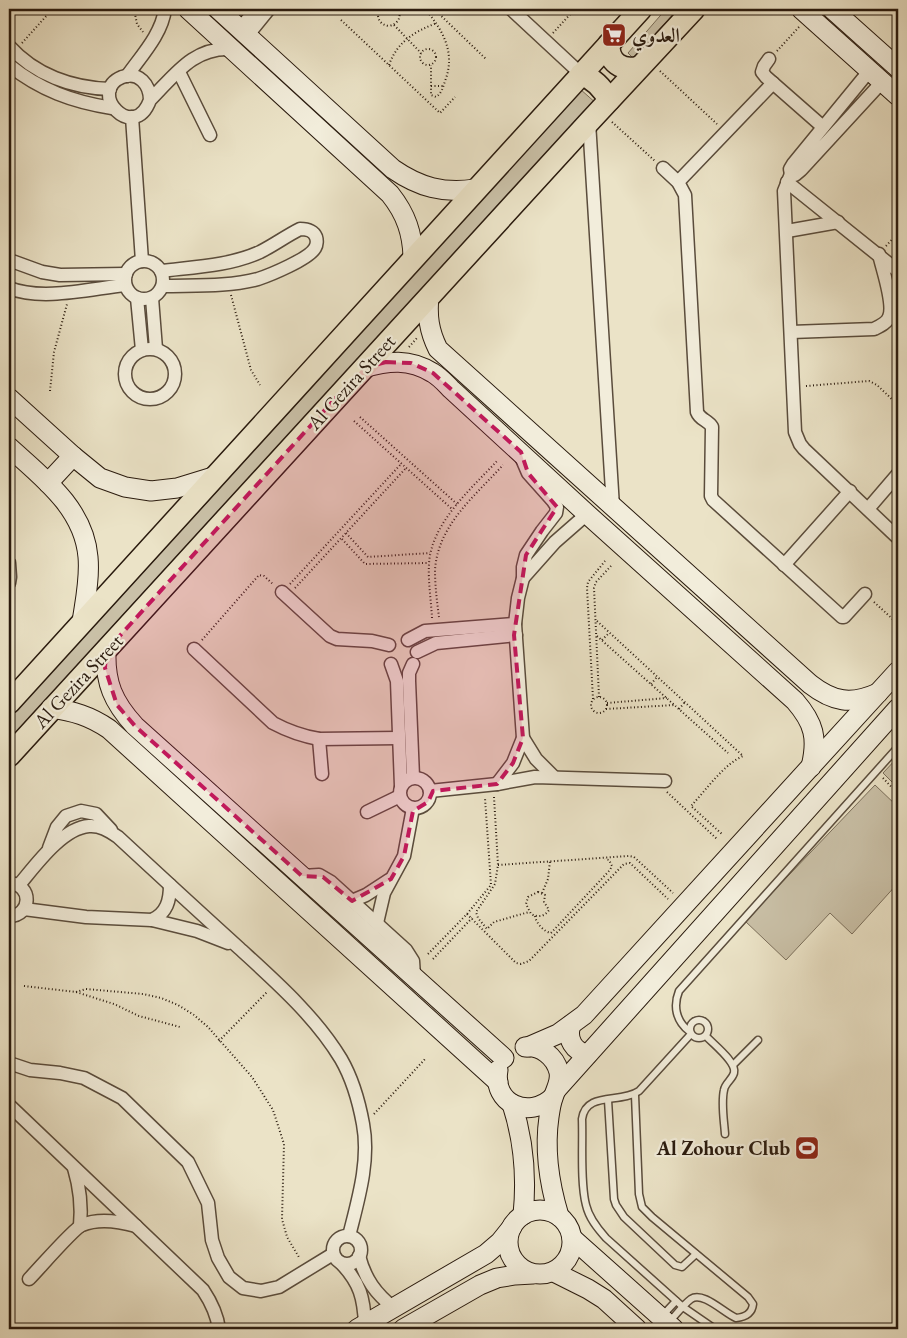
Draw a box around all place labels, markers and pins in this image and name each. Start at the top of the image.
supermarket icon: العدوي [601,22,627,48]
place label: العدوي [632,22,680,52]
place label: Al Zohour Club [656,1135,790,1161]
sports icon: Al Zohour Club [794,1135,820,1161]

